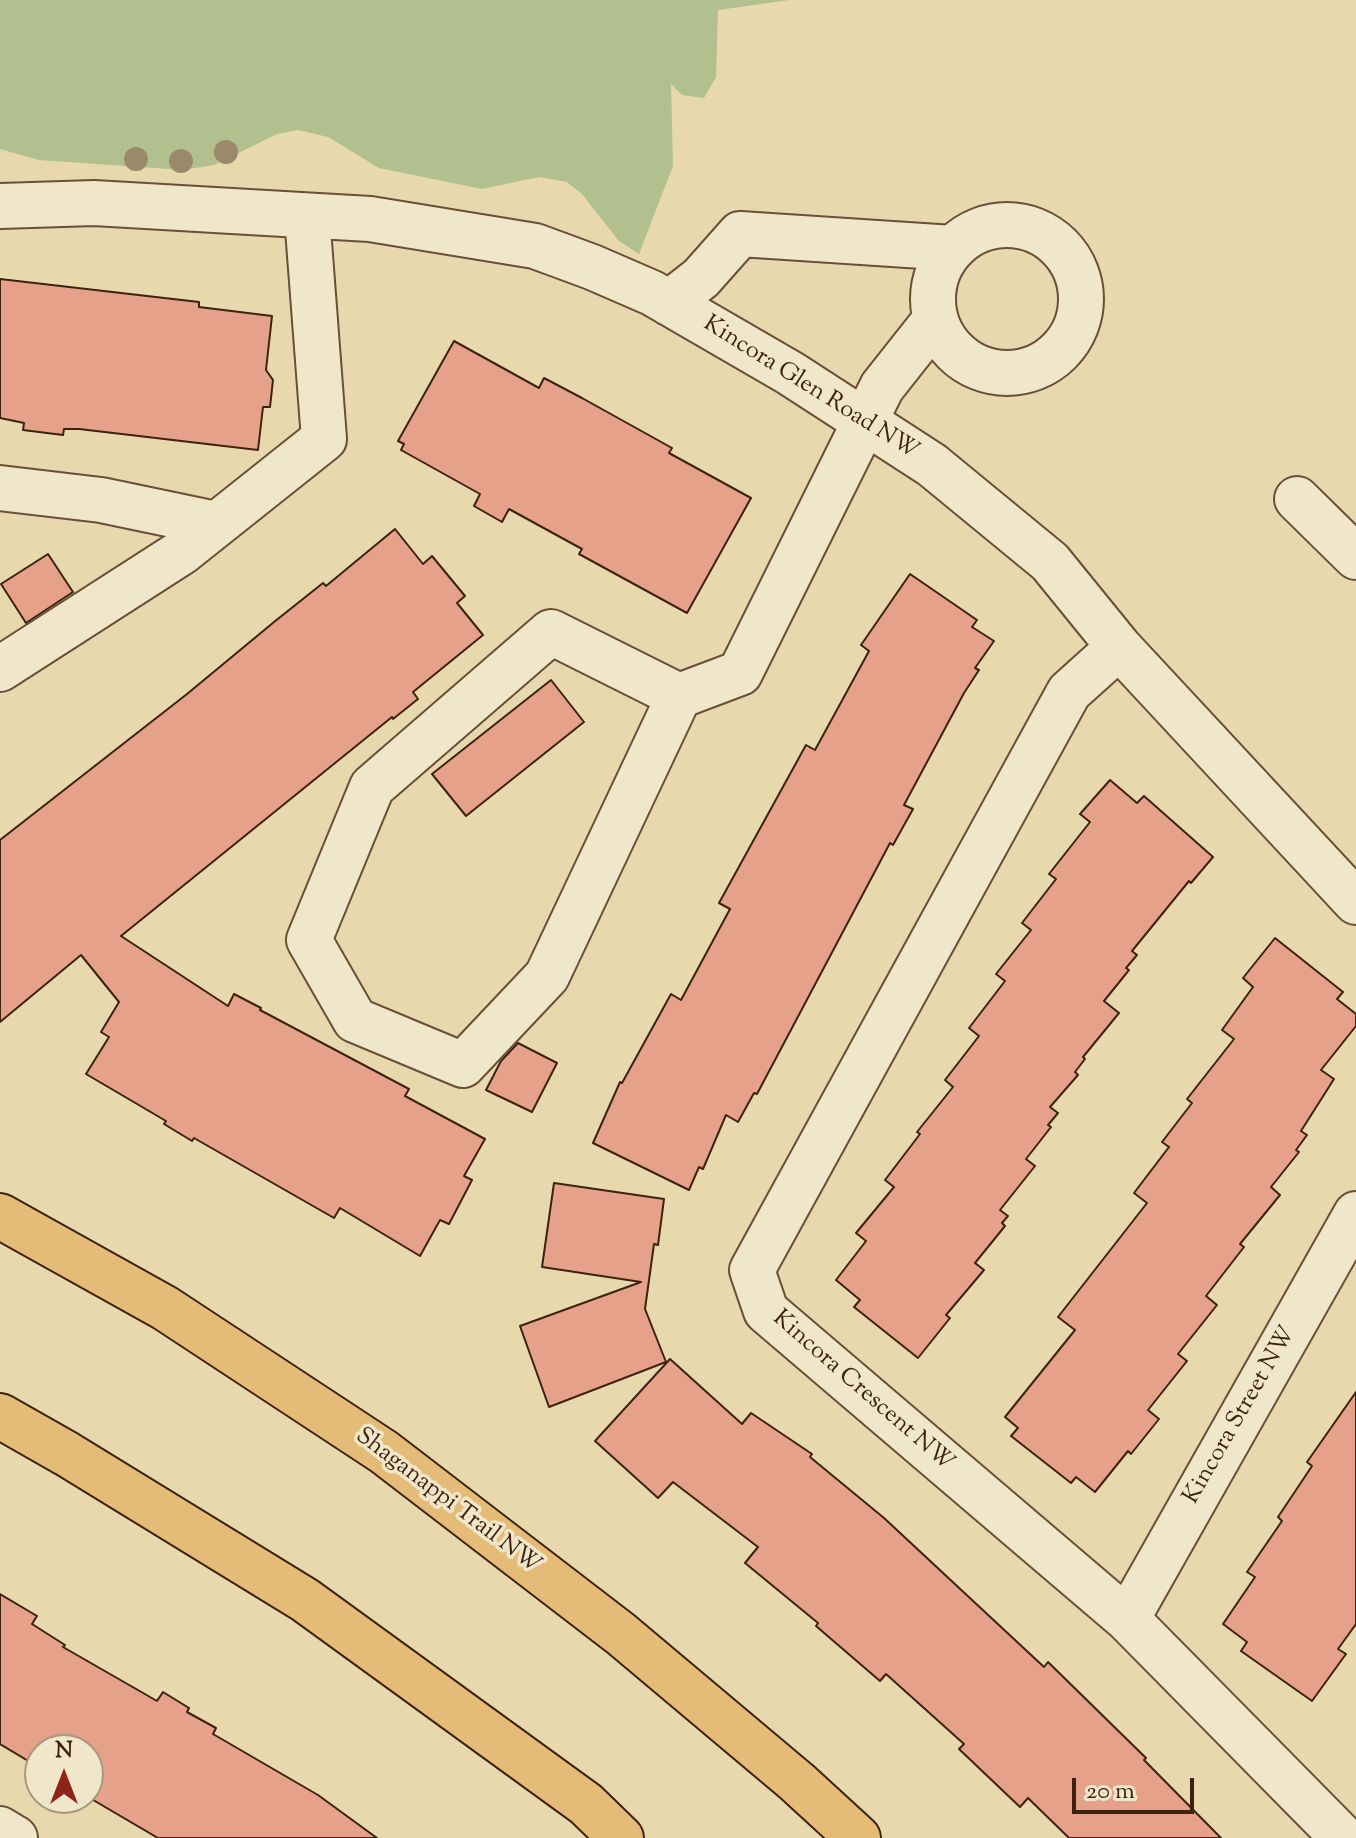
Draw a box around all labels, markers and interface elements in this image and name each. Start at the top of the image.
street label: Kincora Glen Road NW [697,311,923,467]
street label: Kincora Crescent NW [765,1305,959,1479]
street label: Kincora Street NW [1178,1322,1304,1510]
street label: Shaganappi Trail NW [349,1423,545,1581]
north arrow [24,1734,104,1814]
text: N [55,1736,73,1768]
scale bar [1076,1762,1198,1812]
text: 20 m [1086,1775,1135,1809]

